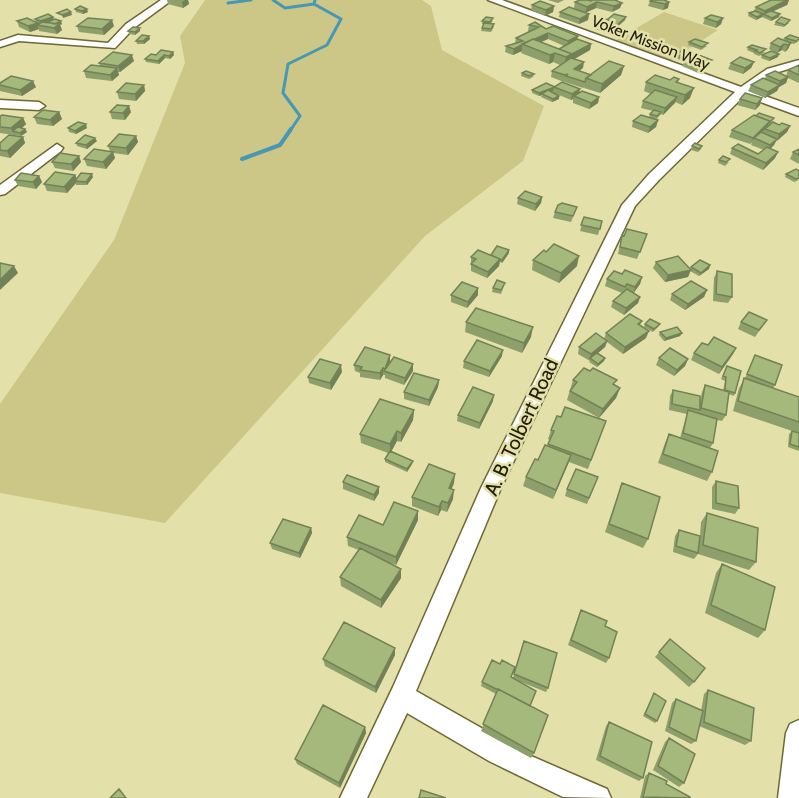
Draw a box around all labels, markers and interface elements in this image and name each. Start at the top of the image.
street label: Voker Mission Way [589,11,713,74]
street label: A. B. Tolbert Road [479,355,563,499]

